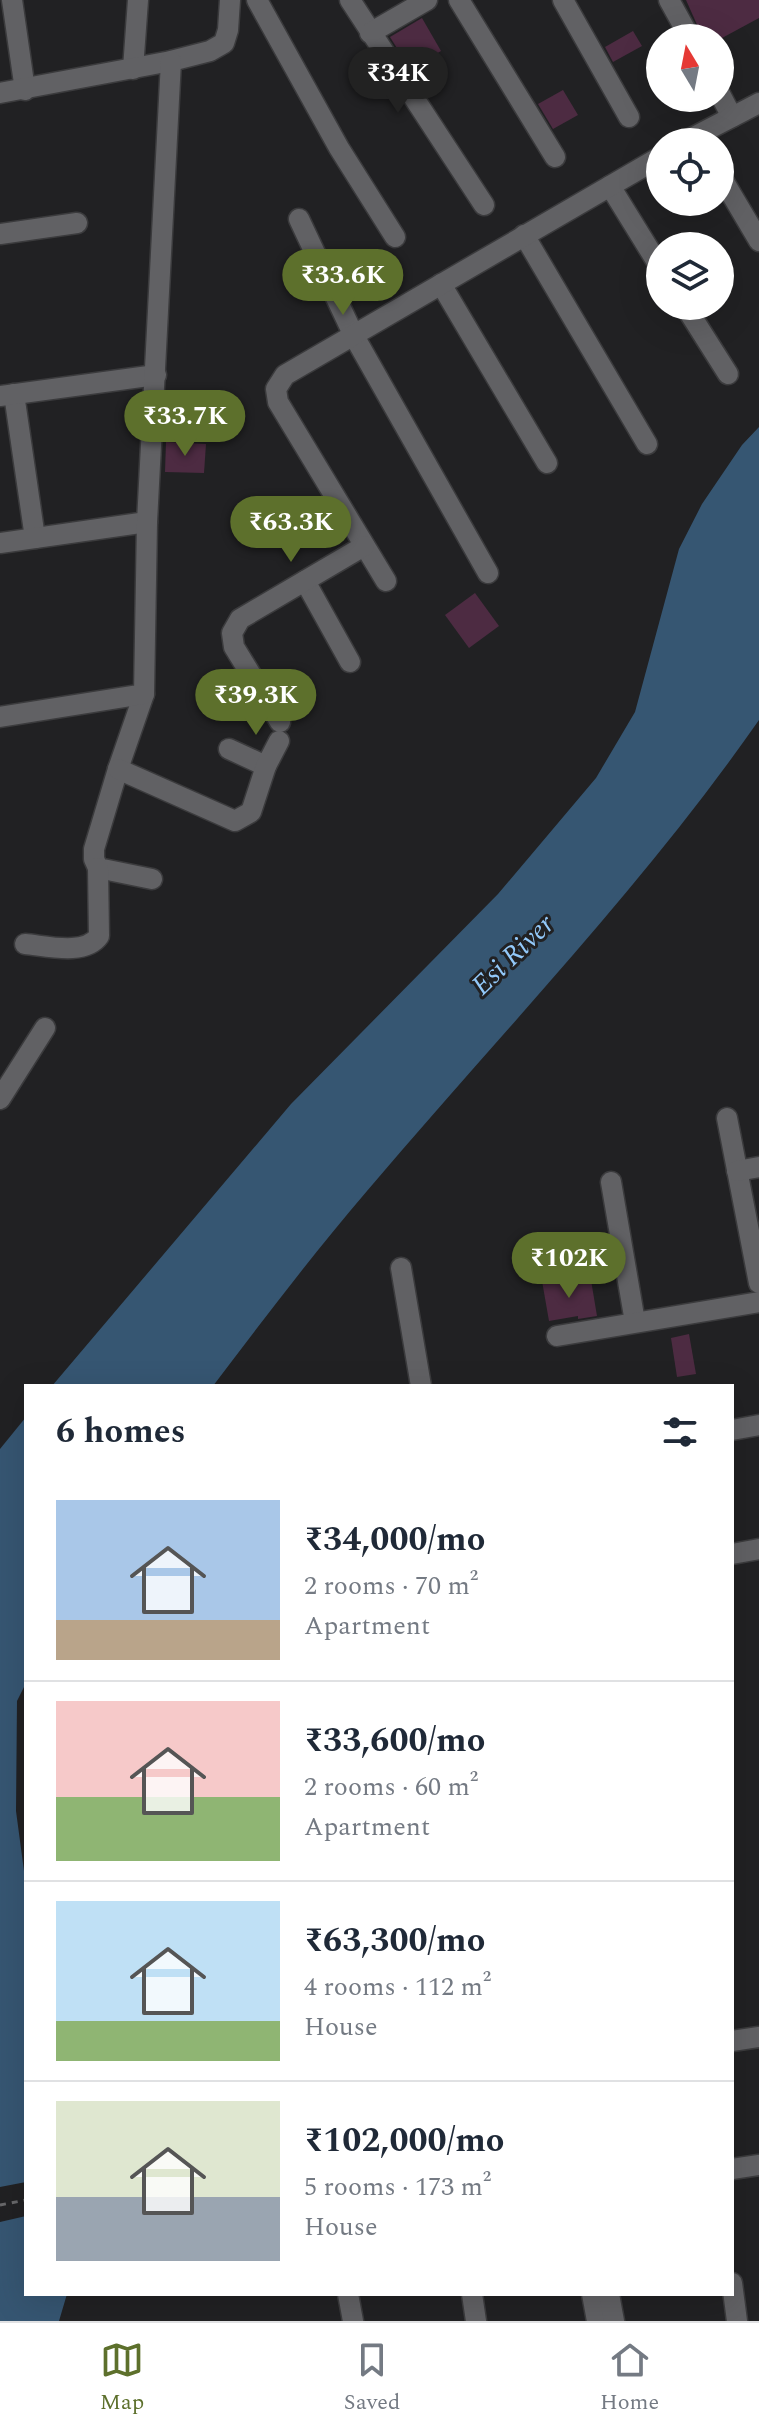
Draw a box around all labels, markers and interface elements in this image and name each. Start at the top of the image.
north arrow [646,24,734,112]
map controls [646,24,734,320]
pin: ₹34K [351,47,445,115]
text: ₹34K [366,53,430,93]
button: locate [646,128,734,216]
button: layers [646,232,734,320]
pin: ₹33.6K [278,249,408,317]
text: ₹33.6K [300,255,386,295]
pin: ₹33.7K [120,390,250,458]
text: ₹33.7K [142,396,228,436]
pin: ₹63.3K [226,496,356,564]
text: ₹63.3K [248,502,334,542]
pin: ₹39.3K [191,669,321,737]
text: ₹39.3K [213,675,299,715]
water label: Esi River [462,904,565,1006]
pin: ₹102K [513,1232,625,1300]
text: ₹102K [530,1238,608,1278]
text: 6 homes [56,1406,186,1458]
icon: filters [658,1410,702,1454]
text: ₹34,000/mo [304,1514,485,1566]
icon: home [120,1532,216,1628]
text: 2 rooms · 70 m² [304,1566,478,1606]
text: Apartment [304,1606,430,1646]
text: ₹33,600/mo [304,1715,485,1767]
icon: home [120,1733,216,1829]
text: 2 rooms · 60 m² [304,1767,478,1807]
text: Apartment [304,1807,430,1847]
text: ₹63,300/mo [304,1915,485,1967]
icon: home [120,1933,216,2029]
text: 4 rooms · 112 m² [304,1967,491,2007]
text: House [304,2007,378,2047]
text: ₹102,000/mo [304,2115,504,2167]
icon: home [120,2133,216,2229]
text: 5 rooms · 173 m² [304,2167,491,2207]
text: House [304,2207,378,2247]
tab: Map [100,2338,144,2419]
tab: Saved [344,2338,400,2419]
tab: Home [600,2338,659,2419]

